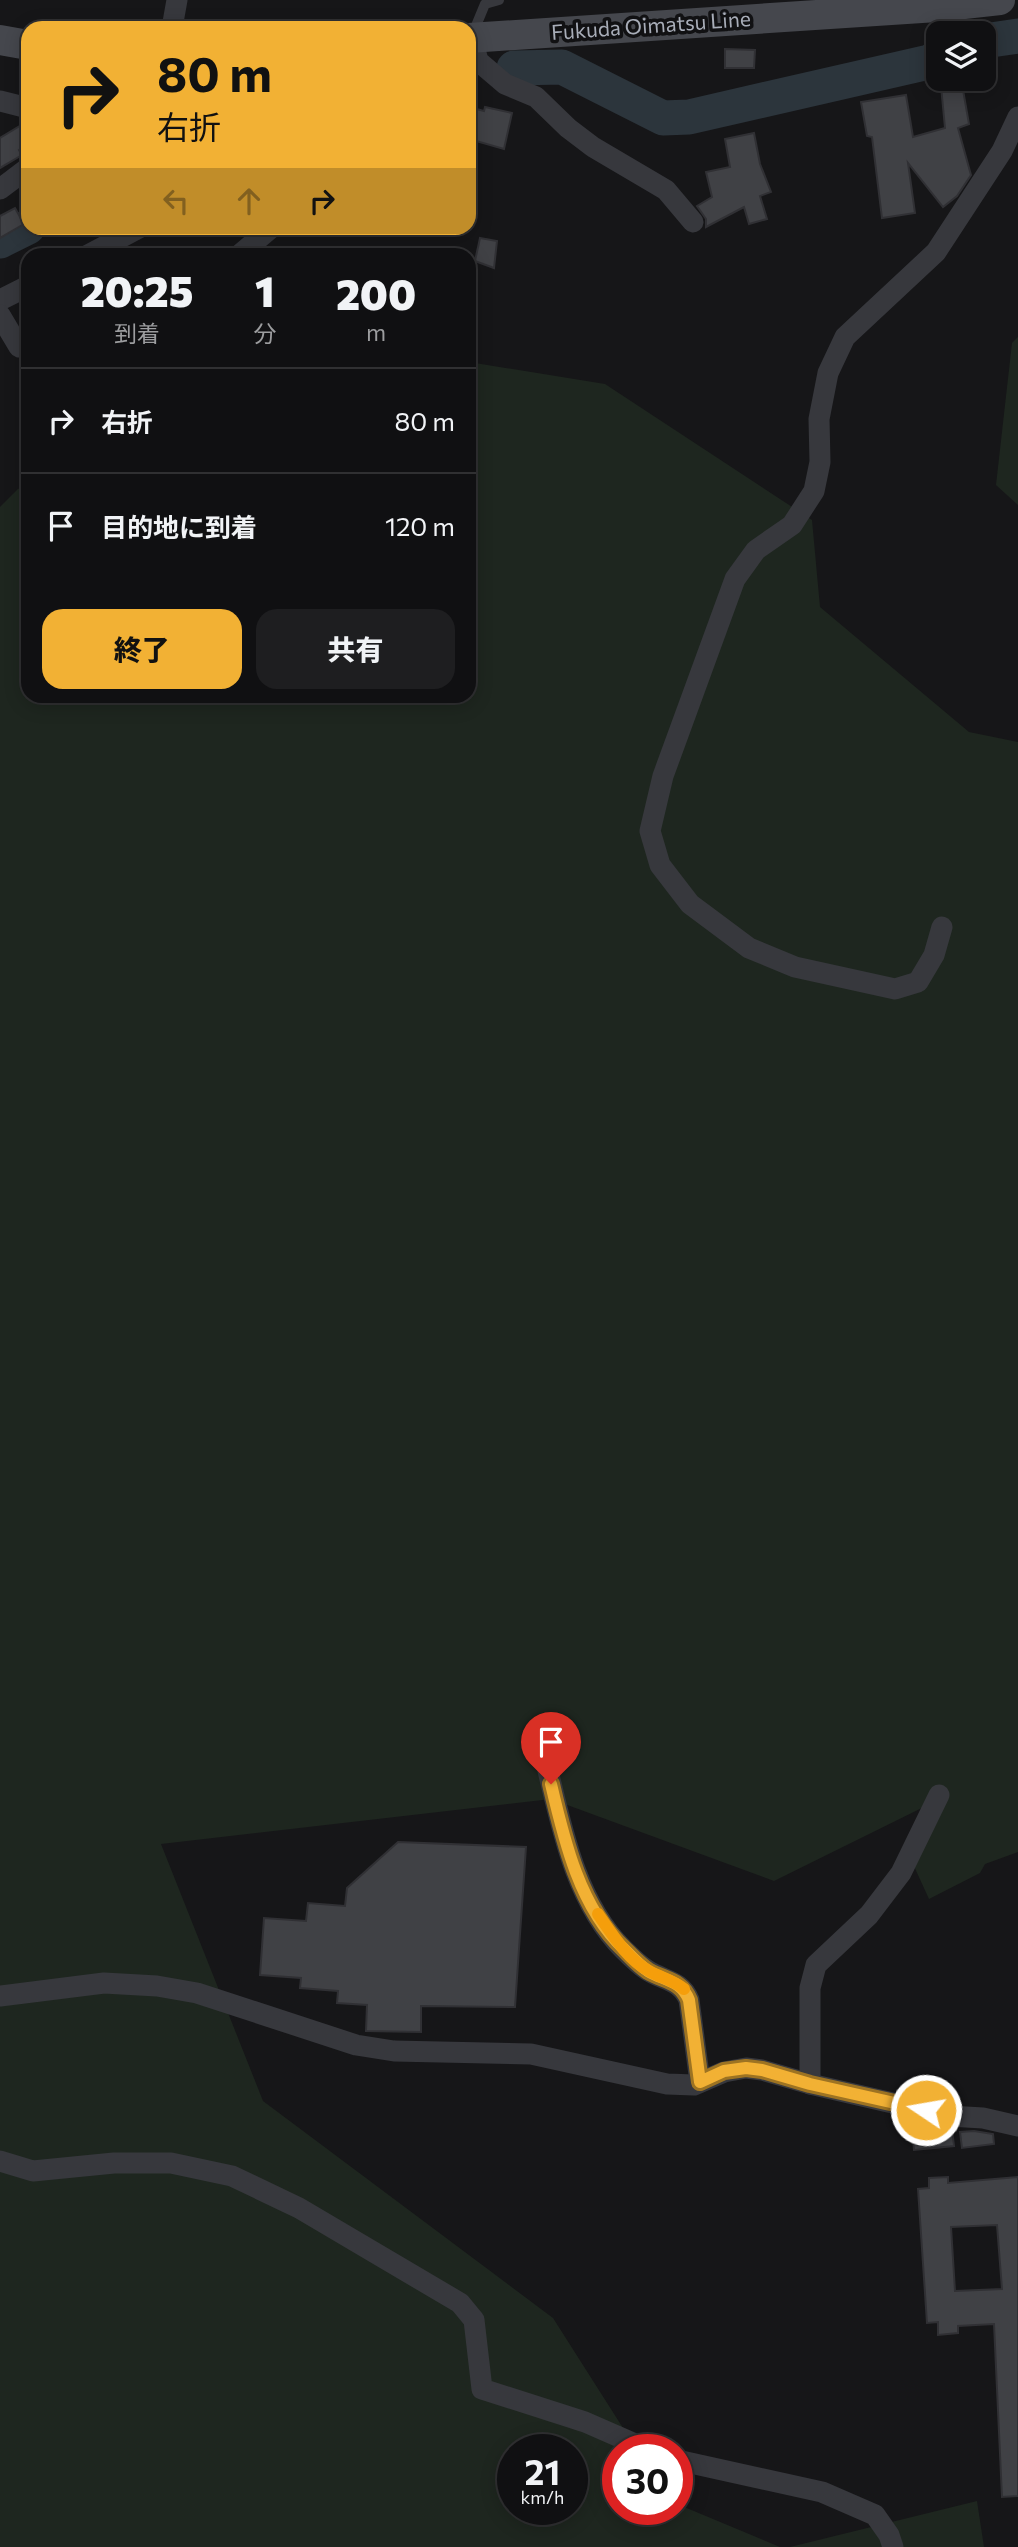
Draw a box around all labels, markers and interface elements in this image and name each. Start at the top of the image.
street label: Fukuda Oimatsu Line [550,5,752,44]
map controls [926,21,996,91]
button: layers [926,21,996,91]
text: 80 m [157,42,272,102]
icon: right [42,49,133,140]
text: 右折 [157,106,221,146]
icon: left [157,182,195,220]
icon: ahead [230,182,268,220]
icon: right [303,182,341,220]
text: 20:25 [81,264,194,316]
text: 1 [255,264,275,316]
text: 200 [336,267,416,319]
text: m [366,318,386,346]
text: 到着 [114,319,160,347]
text: 分 [253,319,276,347]
icon: right [42,402,80,440]
text: 80 m [395,405,455,436]
text: 右折 [101,406,153,437]
icon: arrive [42,507,80,545]
text: 120 m [385,510,455,541]
text: 目的地に到着 [101,511,257,542]
button: 終了 [42,609,242,689]
button: 共有 [256,609,455,689]
pin [521,1712,581,1784]
icon: arrive [532,1723,570,1761]
position arrow [889,2073,963,2147]
speed limit sign: 30 [602,2434,693,2525]
text: 21 [525,2449,560,2492]
text: km/h [521,2486,564,2508]

